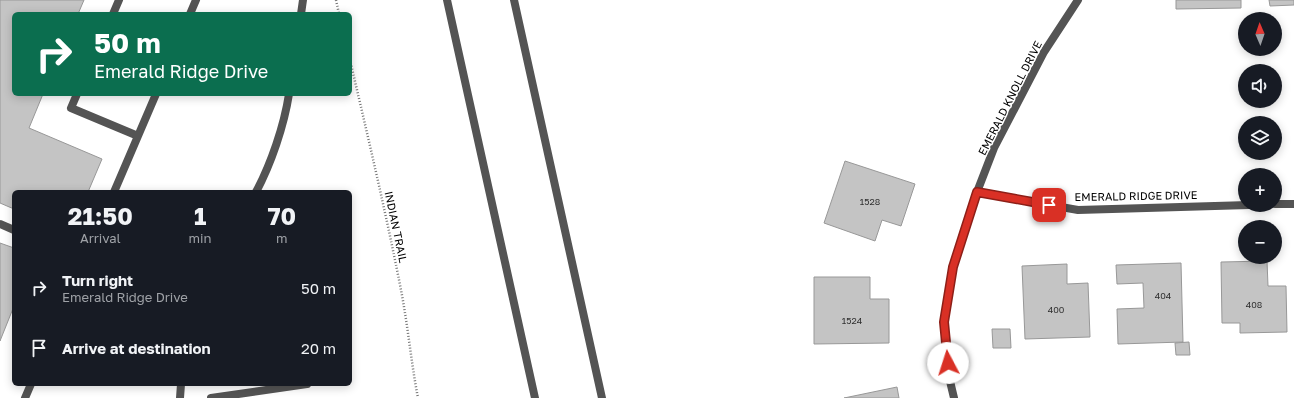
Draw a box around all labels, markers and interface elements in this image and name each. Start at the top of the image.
north arrow [1238,12,1282,56]
map controls [1238,12,1282,264]
text: 50 m [94,26,161,59]
icon: right [28,28,80,80]
street label: EMERALD KNOLL DRIVE [975,38,1044,157]
text: Emerald Ridge Drive [94,60,268,82]
button: sound [1238,64,1282,108]
button: layers [1238,116,1282,160]
button: + [1238,168,1282,212]
pin [1032,188,1066,222]
street label: EMERALD RIDGE DRIVE [1074,188,1198,203]
street label: INDIAN TRAIL [383,190,411,265]
icon: arrive [1038,194,1060,216]
house number: 1528 [860,196,880,207]
text: 21:50 [68,201,133,230]
text: 1 [194,201,206,230]
text: 70 [267,201,296,230]
button: − [1238,220,1282,264]
text: Arrival [80,230,121,246]
text: min [189,230,212,246]
text: m [276,230,288,246]
text: Turn right [62,271,133,289]
icon: right [28,277,50,299]
text: 50 m [301,279,336,297]
text: Emerald Ridge Drive [62,289,188,305]
house number: 404 [1155,290,1172,301]
house number: 408 [1246,299,1262,310]
house number: 400 [1048,304,1065,315]
house number: 1524 [842,315,863,326]
icon: arrive [28,337,50,359]
text: Arrive at destination [62,339,211,357]
text: 20 m [301,339,336,357]
position arrow [927,342,969,384]

